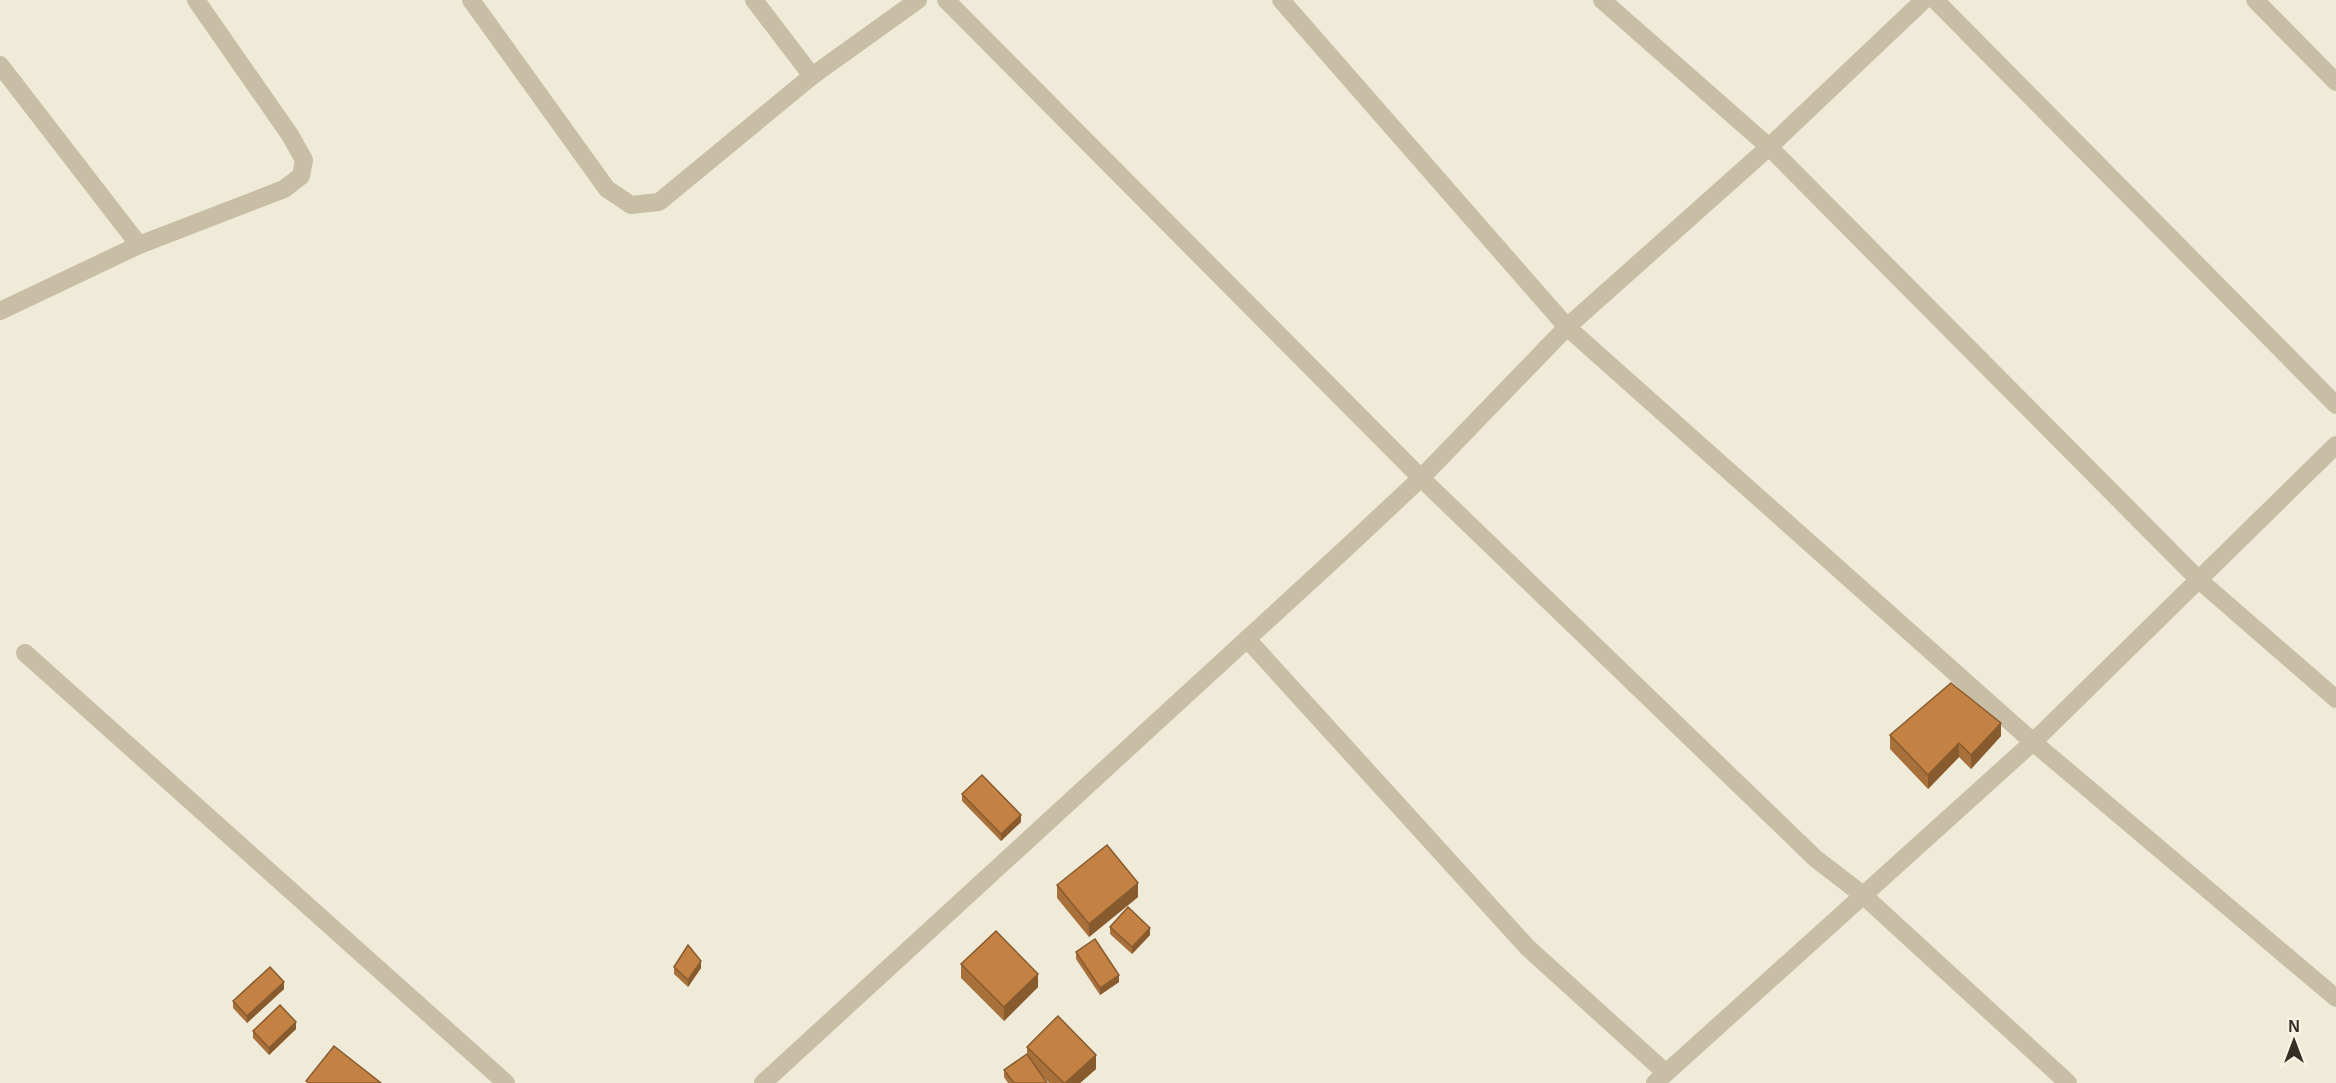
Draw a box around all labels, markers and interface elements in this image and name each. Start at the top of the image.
north arrow [2264,1011,2324,1071]
text: N [2288,1018,2300,1035]

